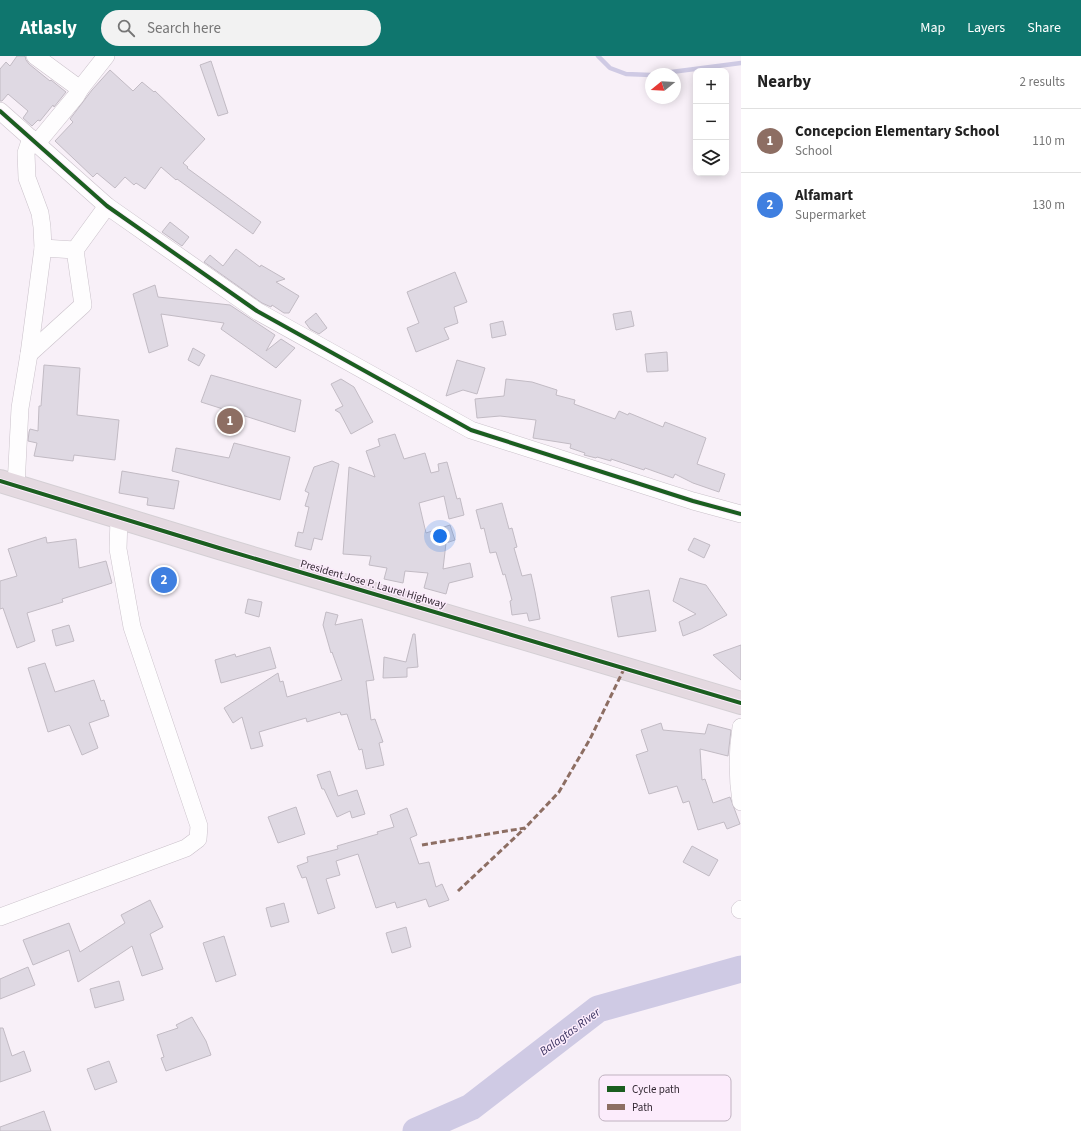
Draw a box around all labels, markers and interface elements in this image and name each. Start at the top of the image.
search box [101,10,381,46]
text: Atlasly [20,15,77,42]
icon: search [115,17,137,39]
text: Search here [147,18,221,39]
text: Map [920,18,945,38]
text: Layers [967,18,1005,38]
text: Share [1027,18,1061,38]
north arrow [645,68,681,104]
map controls [693,68,729,176]
button: + [693,68,729,104]
text: Nearby [757,70,811,94]
text: 2 results [1020,73,1065,91]
button: − [693,104,729,140]
text: Concepcion Elementary School [795,121,999,142]
text: 1 [767,132,773,150]
text: 110 m [1032,132,1065,150]
button: layers [693,140,729,176]
text: School [795,142,832,160]
text: Alfamart [795,185,853,206]
text: 2 [767,196,773,214]
text: 130 m [1032,196,1065,214]
text: Supermarket [795,206,866,224]
pin: 1 [217,406,243,436]
your location [430,526,450,546]
street label: President Jose P. Laurel Highway [299,556,447,612]
pin: 2 [151,565,177,595]
water label: Balagtas River [536,1004,604,1060]
legend [599,1075,731,1121]
text: Cycle path [632,1082,680,1097]
text: Path [632,1100,653,1115]

